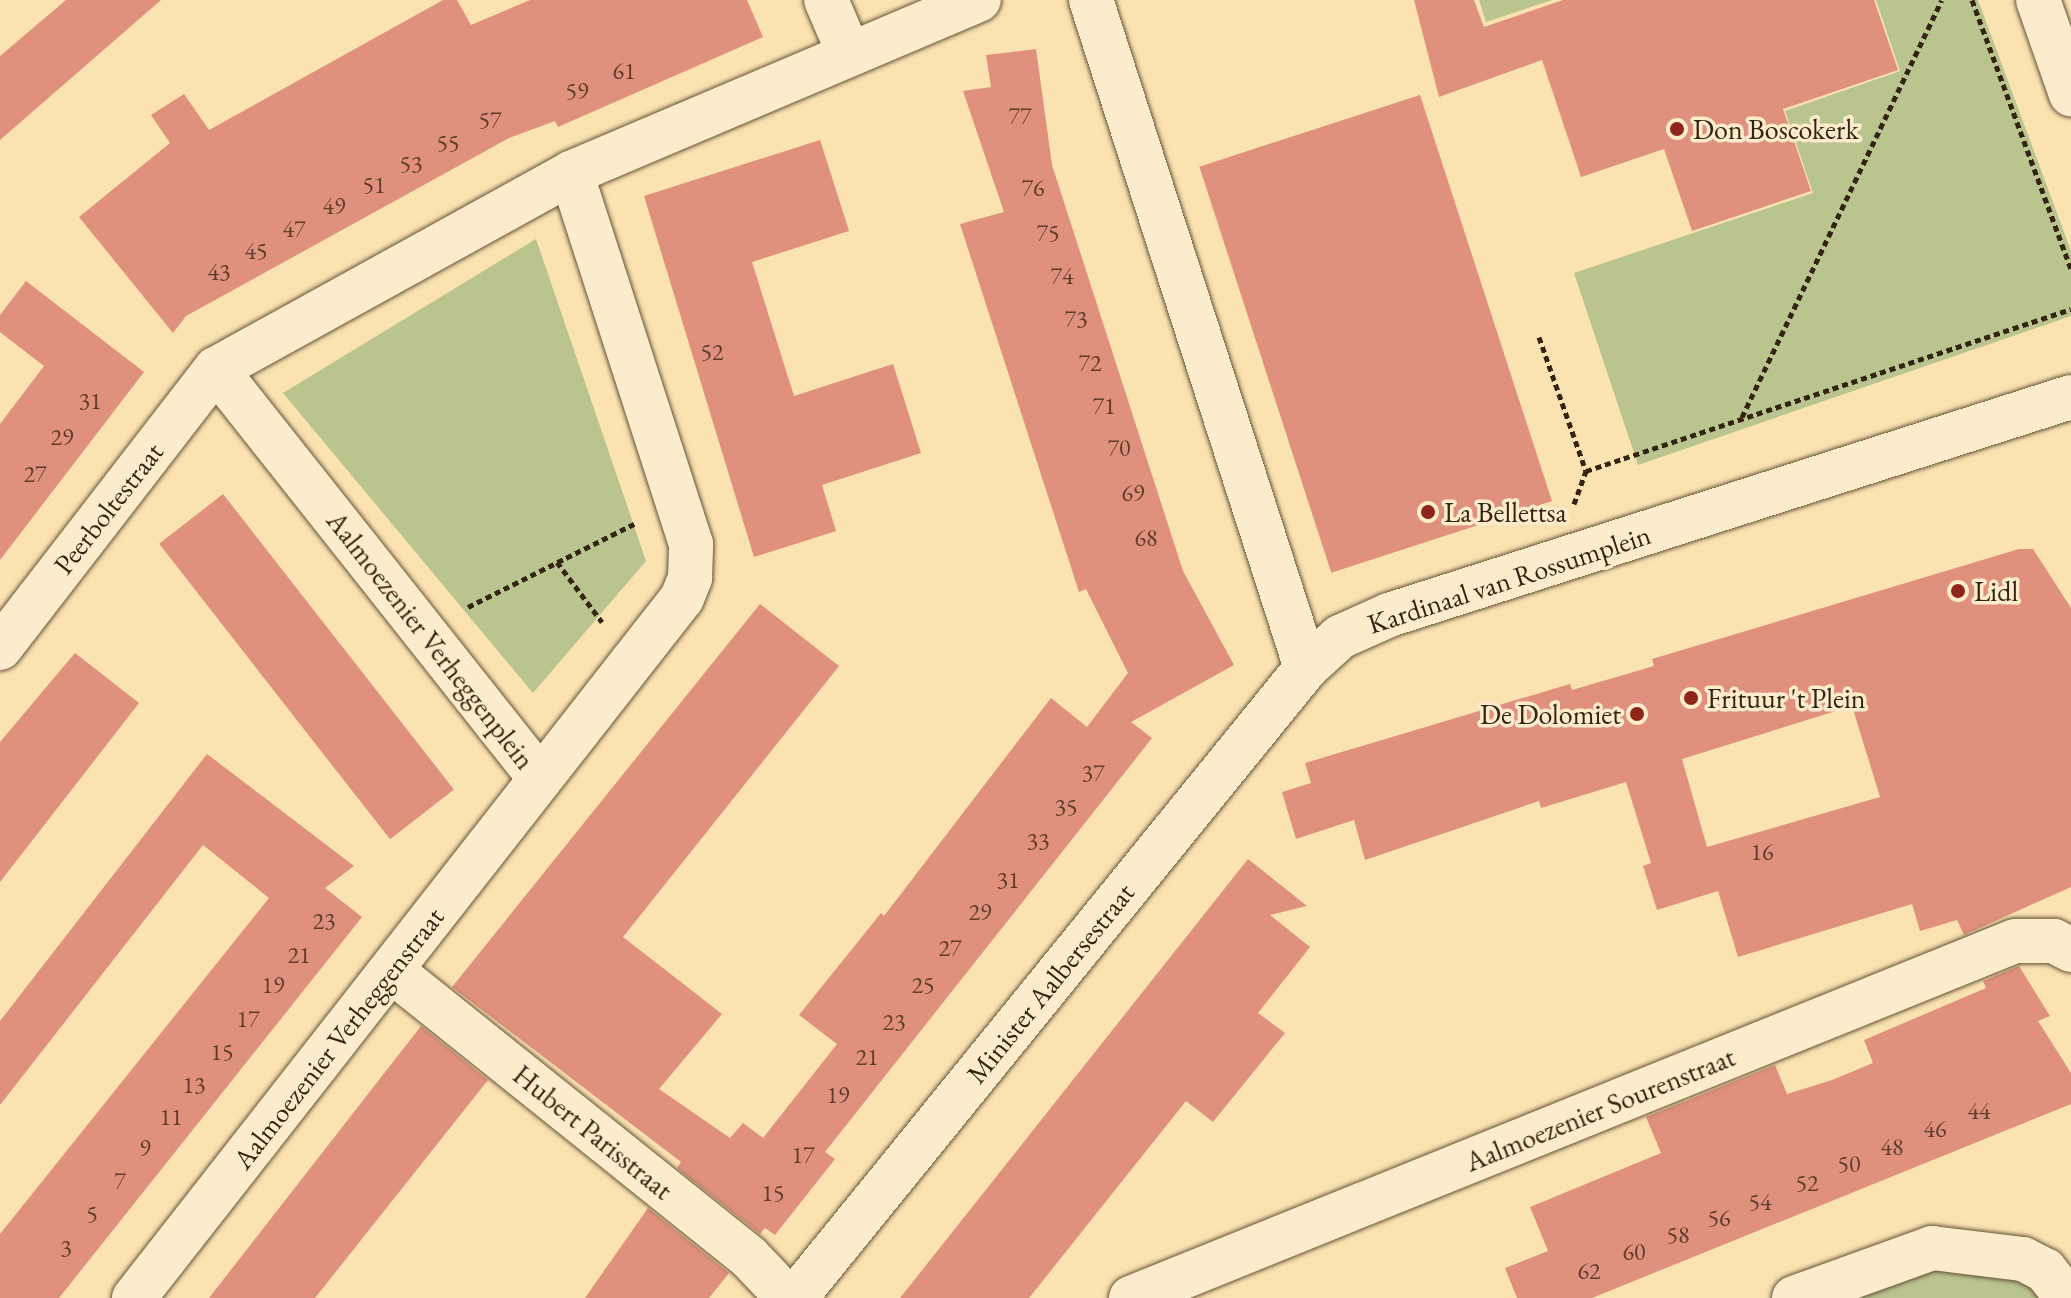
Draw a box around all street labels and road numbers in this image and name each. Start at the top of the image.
street label: Peerboltestraat [46,436,170,580]
street label: Aalmoezenier Verheggenplein [320,504,542,776]
street label: Kardinaal van Rossumplein [1363,517,1655,641]
street label: Minister Aalbersestraat [959,876,1141,1090]
street label: Aalmoezenier Verheggenstraat [225,900,451,1176]
street label: Aalmoezenier Sourenstraat [1460,1040,1740,1178]
street label: Hubert Parisstraat [507,1057,679,1207]

